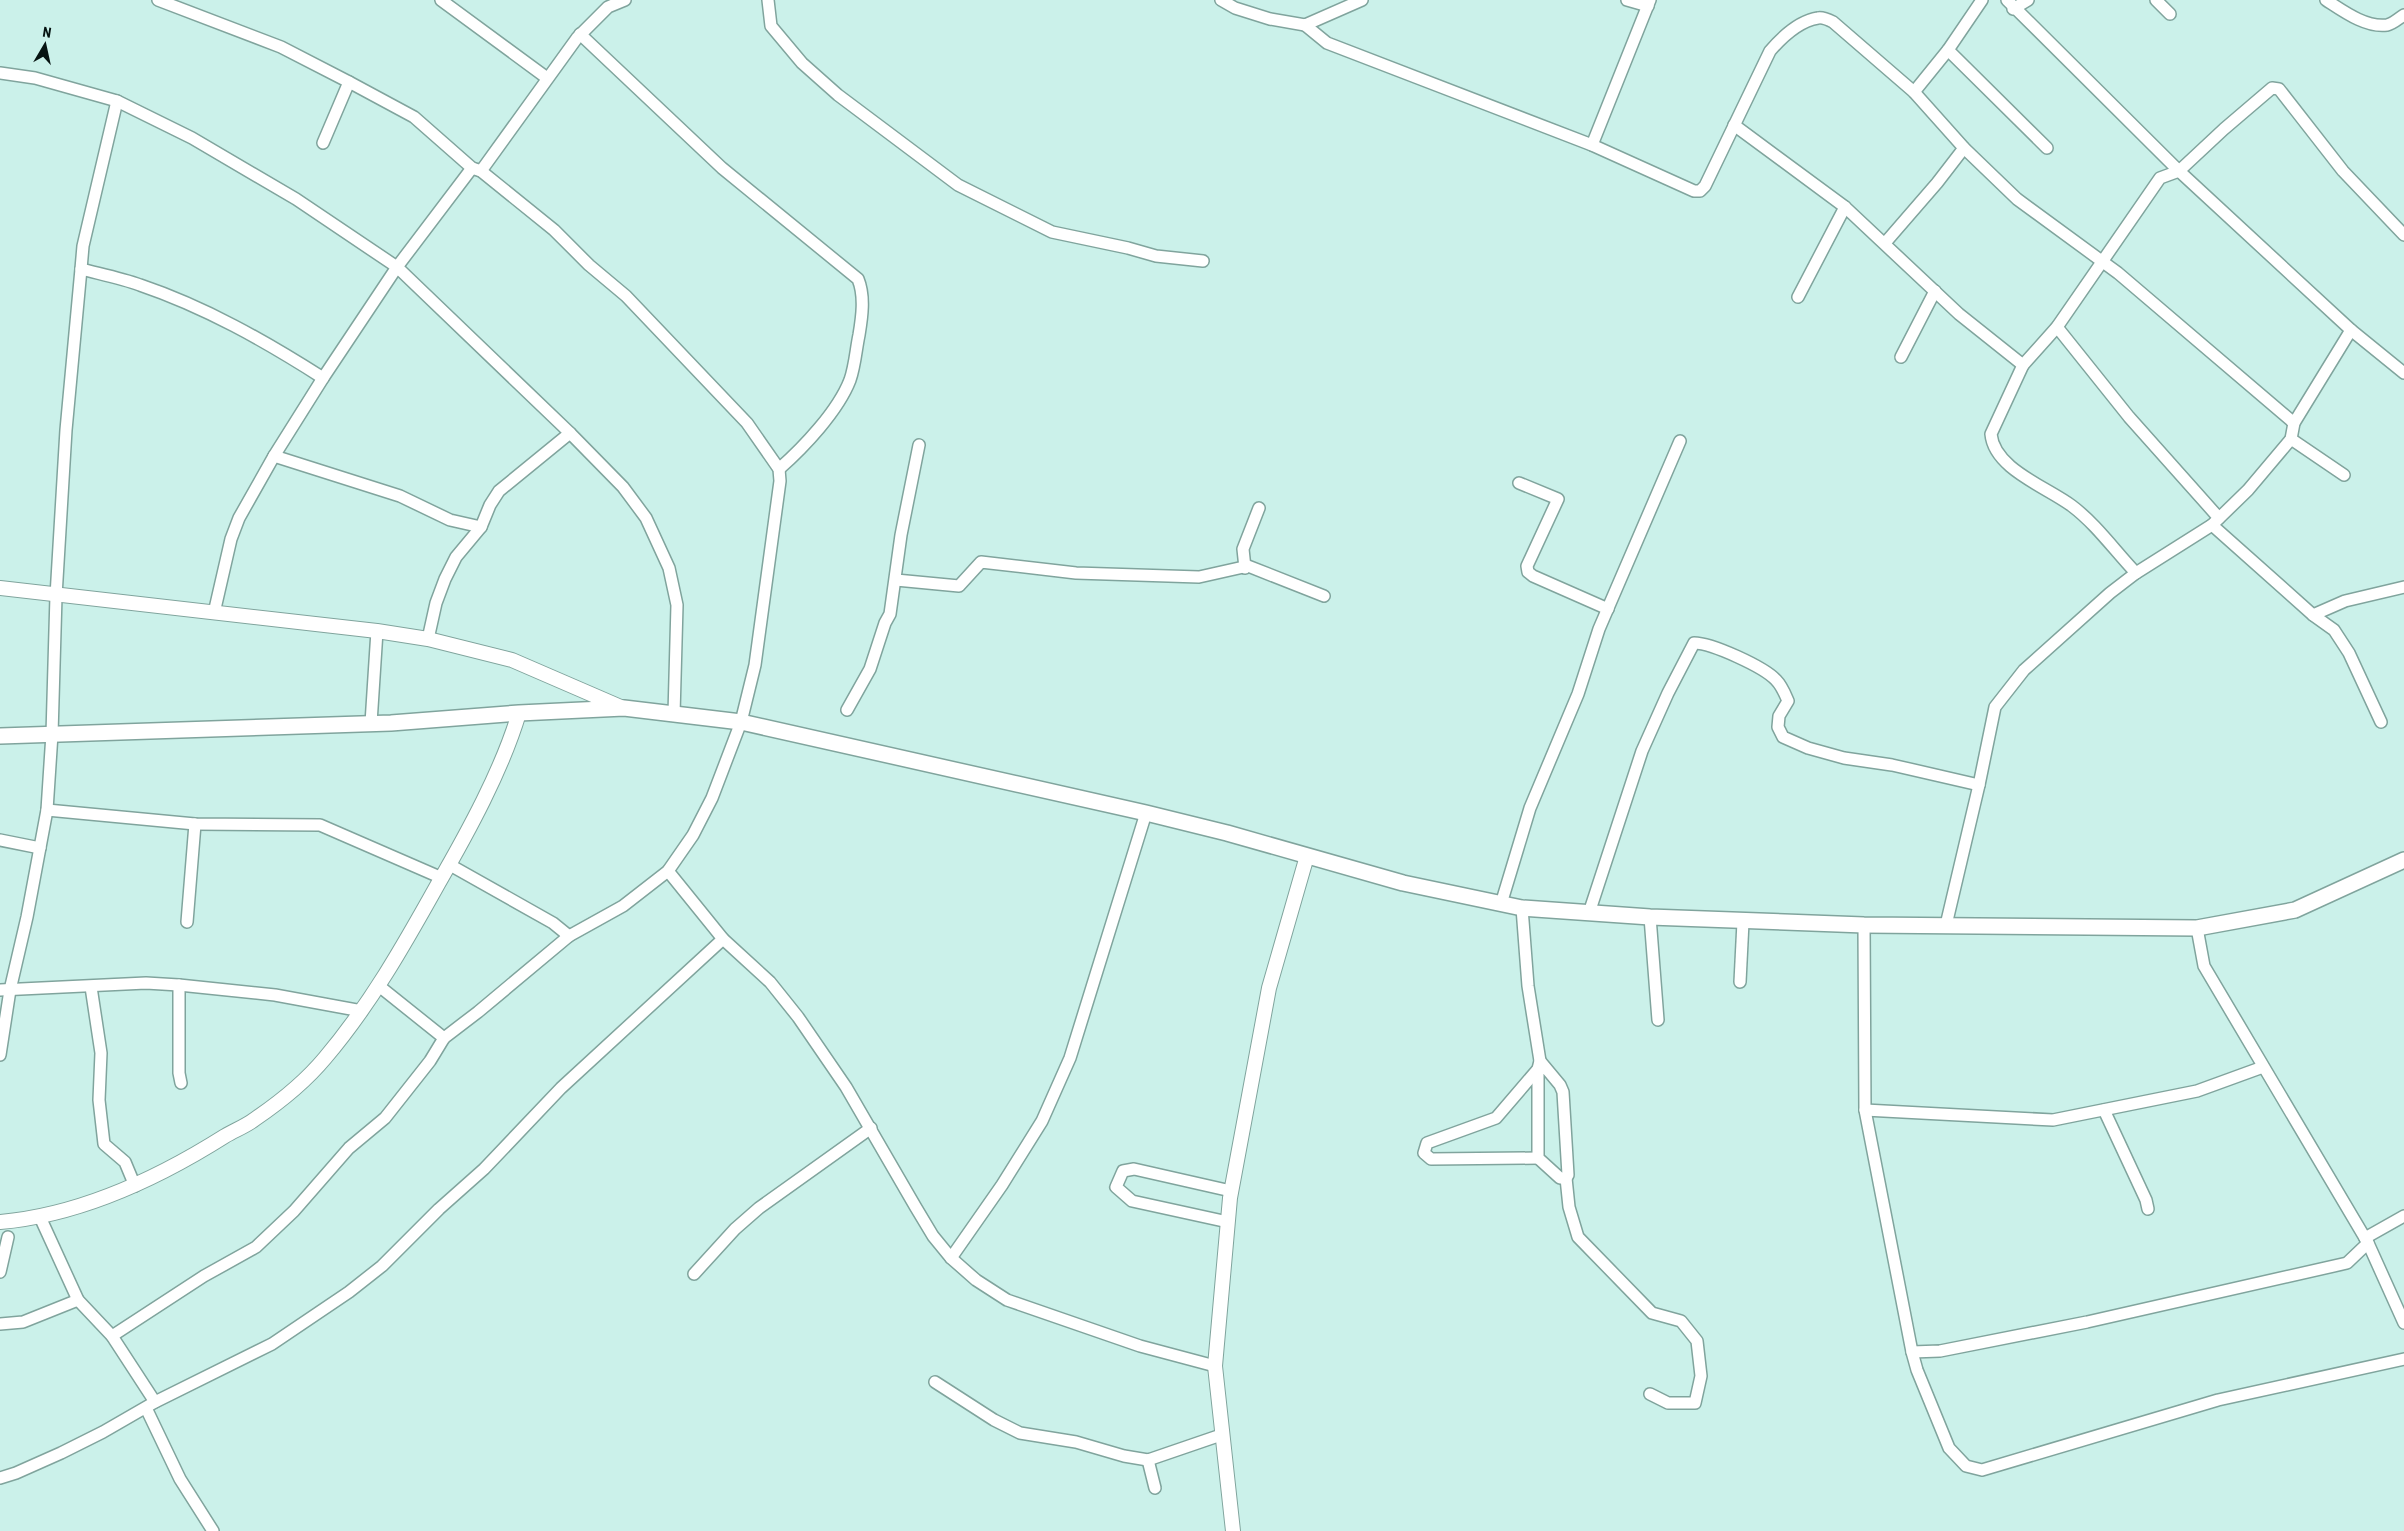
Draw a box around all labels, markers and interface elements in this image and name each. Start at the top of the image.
north arrow [20,20,70,70]
text: N [42,24,53,41]

